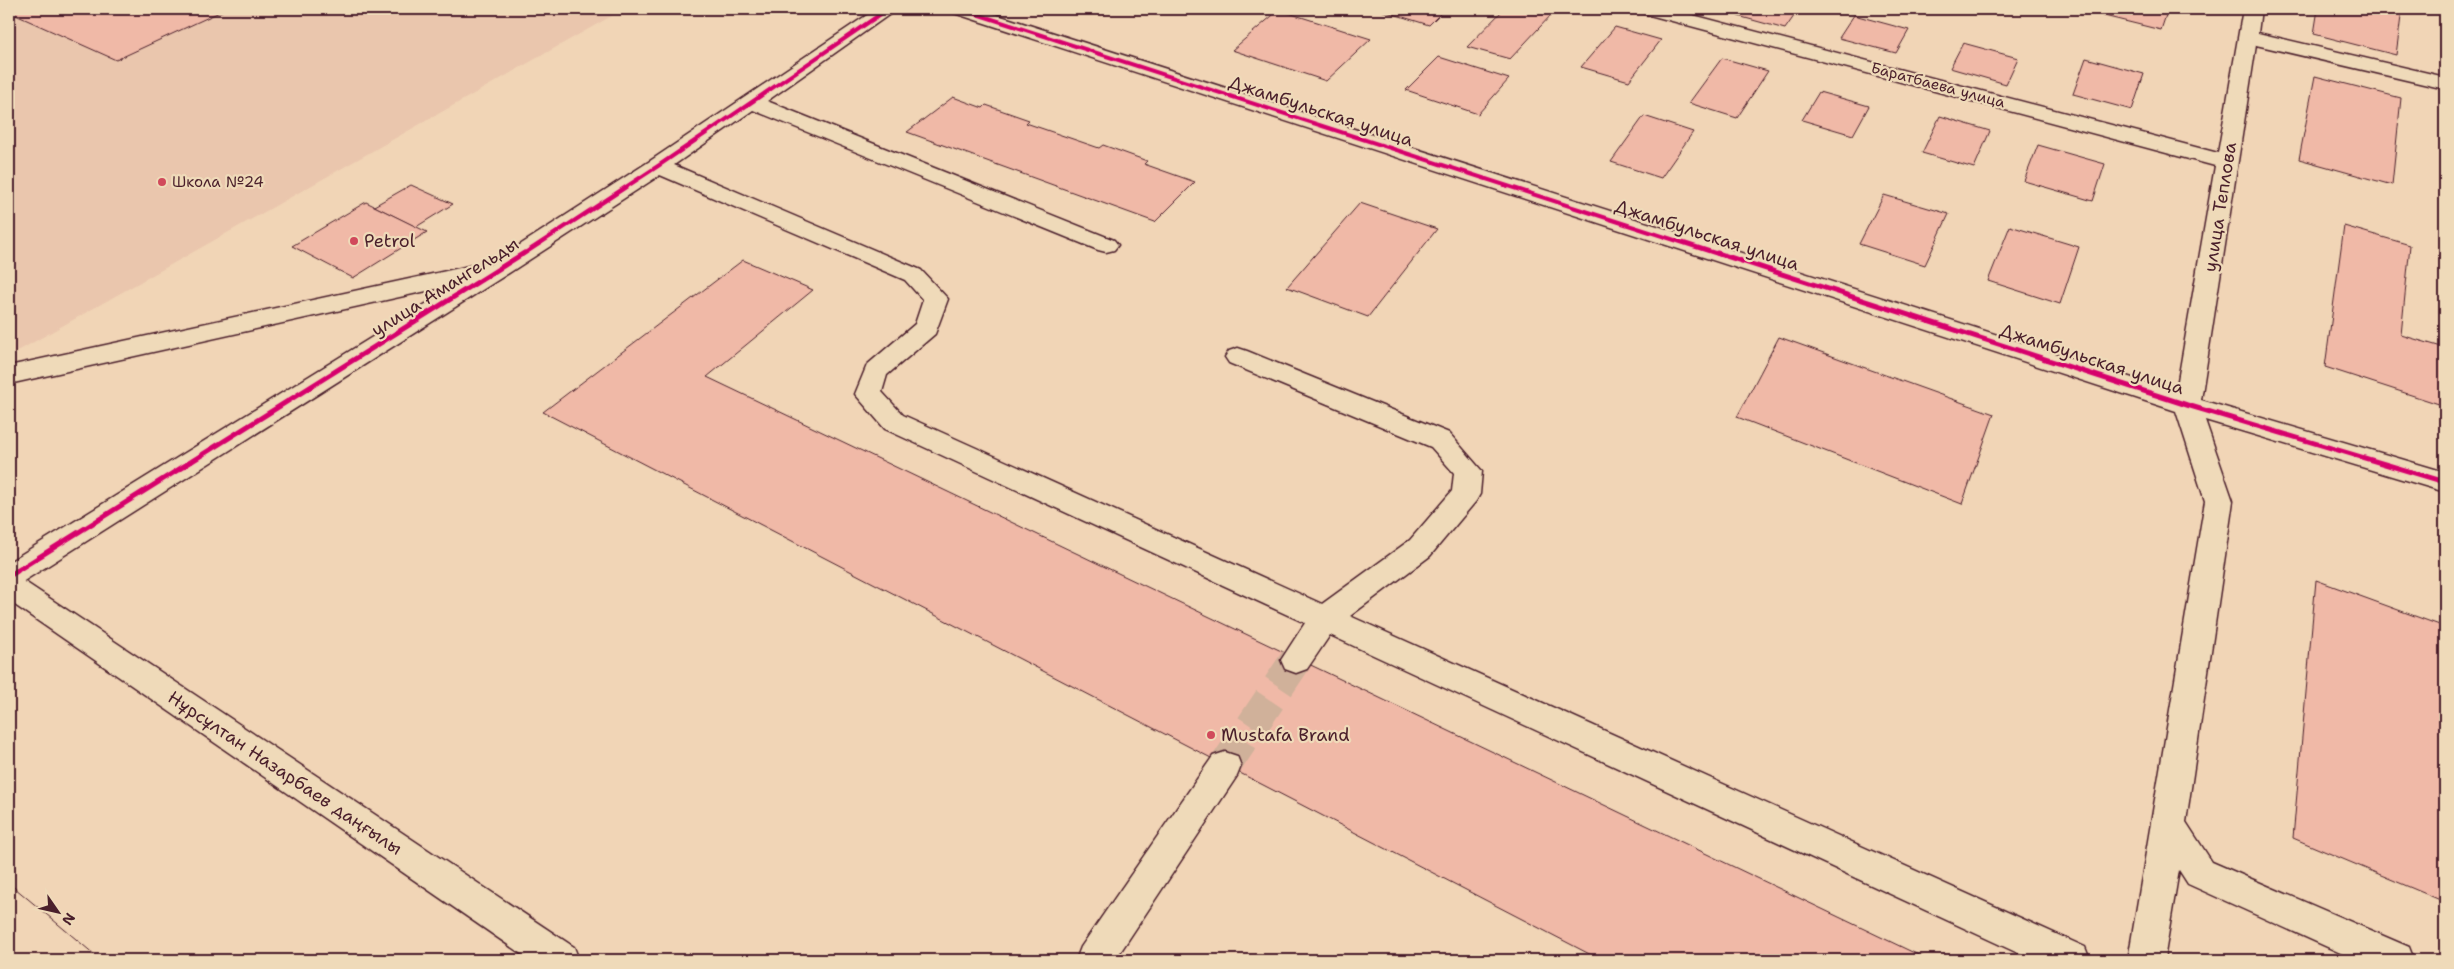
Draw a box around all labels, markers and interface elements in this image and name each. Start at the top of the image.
street label: Баратбаева улица [1869,57,2008,113]
street label: Джамбульская улица [1226,70,1416,152]
street label: улица Теплова [2198,140,2242,274]
place label: Школа №24 [172,172,264,192]
marker: Школа №24 [156,176,168,188]
street label: Джамбульская улица [1612,194,1802,276]
place label: Petrol [364,229,416,253]
street label: улица Амангельды [367,232,523,342]
marker: Petrol [348,235,360,247]
street label: Джамбульская улица [1997,318,2187,400]
street label: Нұрсұлтан Назарбаев даңғылы [163,685,407,861]
place label: Mustafa Brand [1221,723,1350,747]
marker: Mustafa Brand [1205,729,1217,741]
north arrow [32,886,82,936]
text: N [58,910,79,929]

